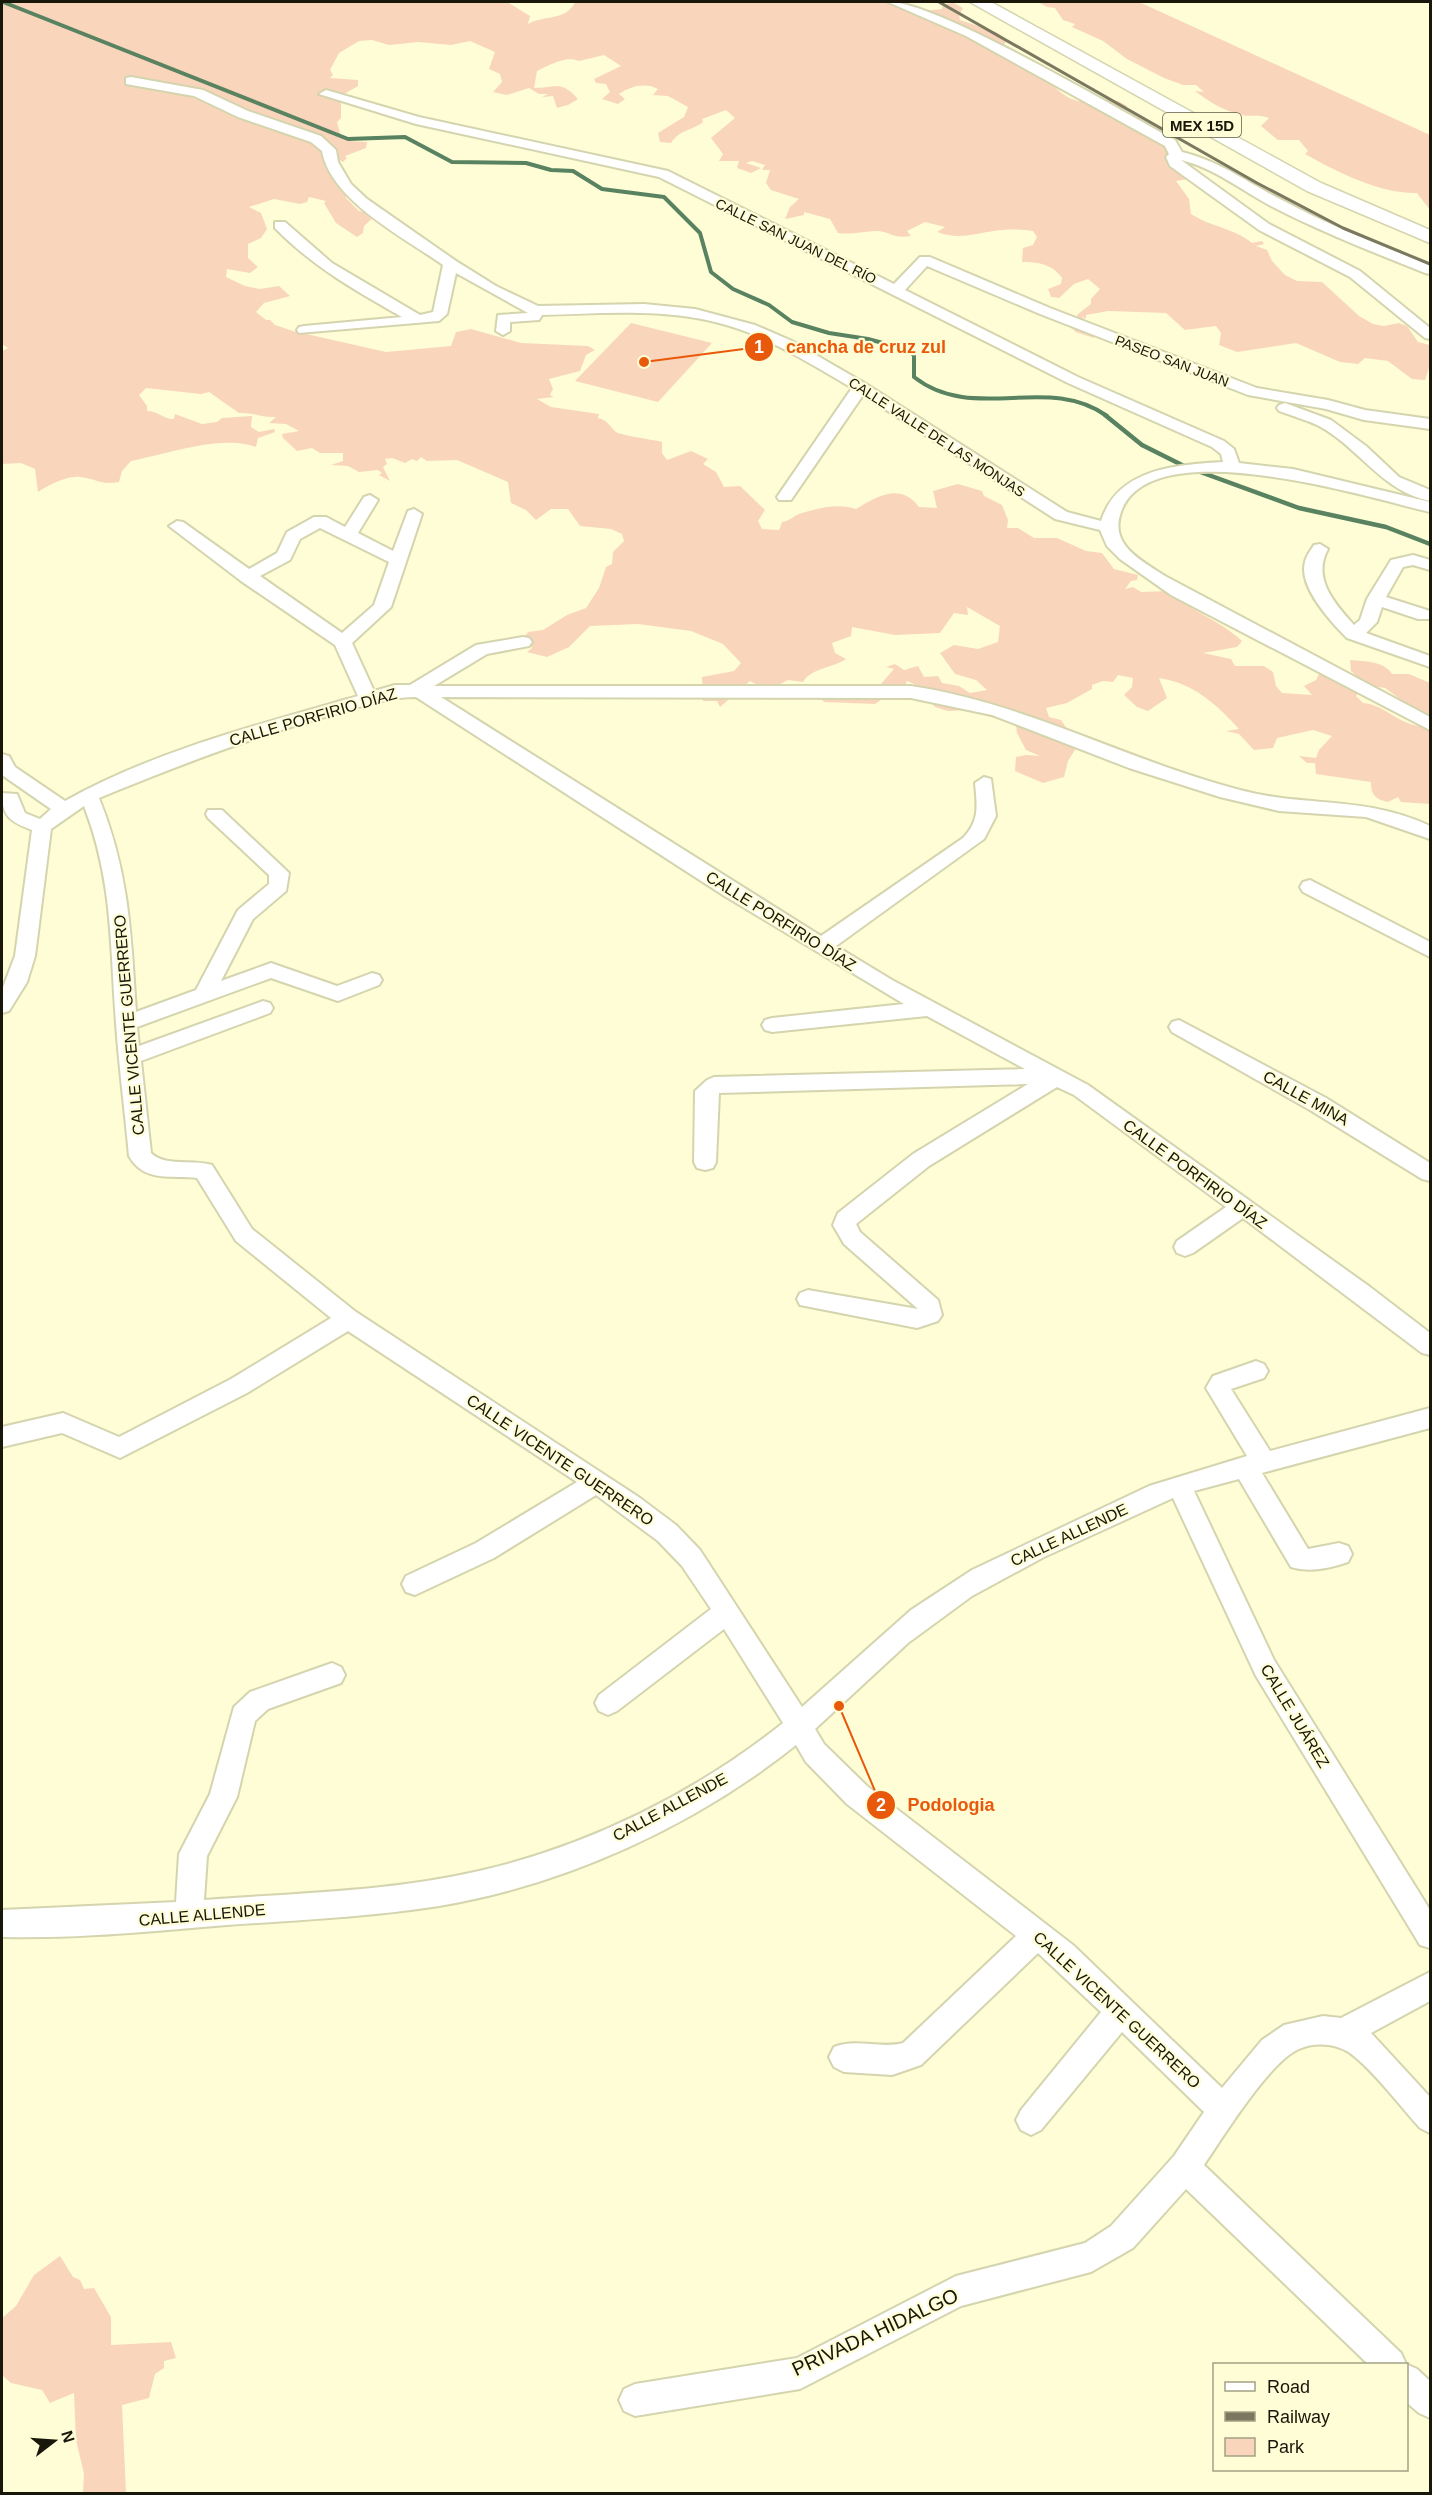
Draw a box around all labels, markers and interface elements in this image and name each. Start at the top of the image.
road number: MEX 15D [1163,113,1241,137]
street label: CALLE SAN JUAN DEL RÍO [713,195,879,287]
callout: cancha de cruz zul [744,329,958,365]
street label: PASEO SAN JUAN [1113,332,1231,390]
text: 1 [754,337,764,357]
text: cancha de cruz zul [786,337,946,357]
street label: CALLE VALLE DE LAS MONJAS [846,374,1028,500]
street label: CALLE PORFIRIO DÍAZ [227,684,399,749]
street label: CALLE PORFIRIO DÍAZ [703,867,860,974]
street label: CALLE VICENTE GUERRERO [111,914,147,1136]
street label: CALLE MINA [1260,1068,1352,1129]
street label: CALLE PORFIRIO DÍAZ [1120,1115,1271,1232]
street label: CALLE VICENTE GUERRERO [463,1391,657,1529]
street label: CALLE ALLENDE [1008,1500,1130,1570]
street label: CALLE JUÁREZ [1257,1661,1333,1771]
street label: CALLE ALLENDE [610,1770,730,1844]
callout: Podologia [866,1787,1007,1823]
text: 2 [876,1795,886,1815]
text: Podologia [908,1795,995,1815]
street label: CALLE ALLENDE [138,1901,266,1929]
street label: CALLE VICENTE GUERRERO [1030,1928,1204,2092]
street label: PRIVADA HIDALGO [788,2284,962,2380]
legend [1213,2363,1408,2471]
text: Road [1267,2377,1310,2397]
text: Railway [1267,2407,1330,2427]
north arrow [24,2411,84,2471]
text: N [58,2429,78,2445]
text: Park [1267,2437,1305,2457]

